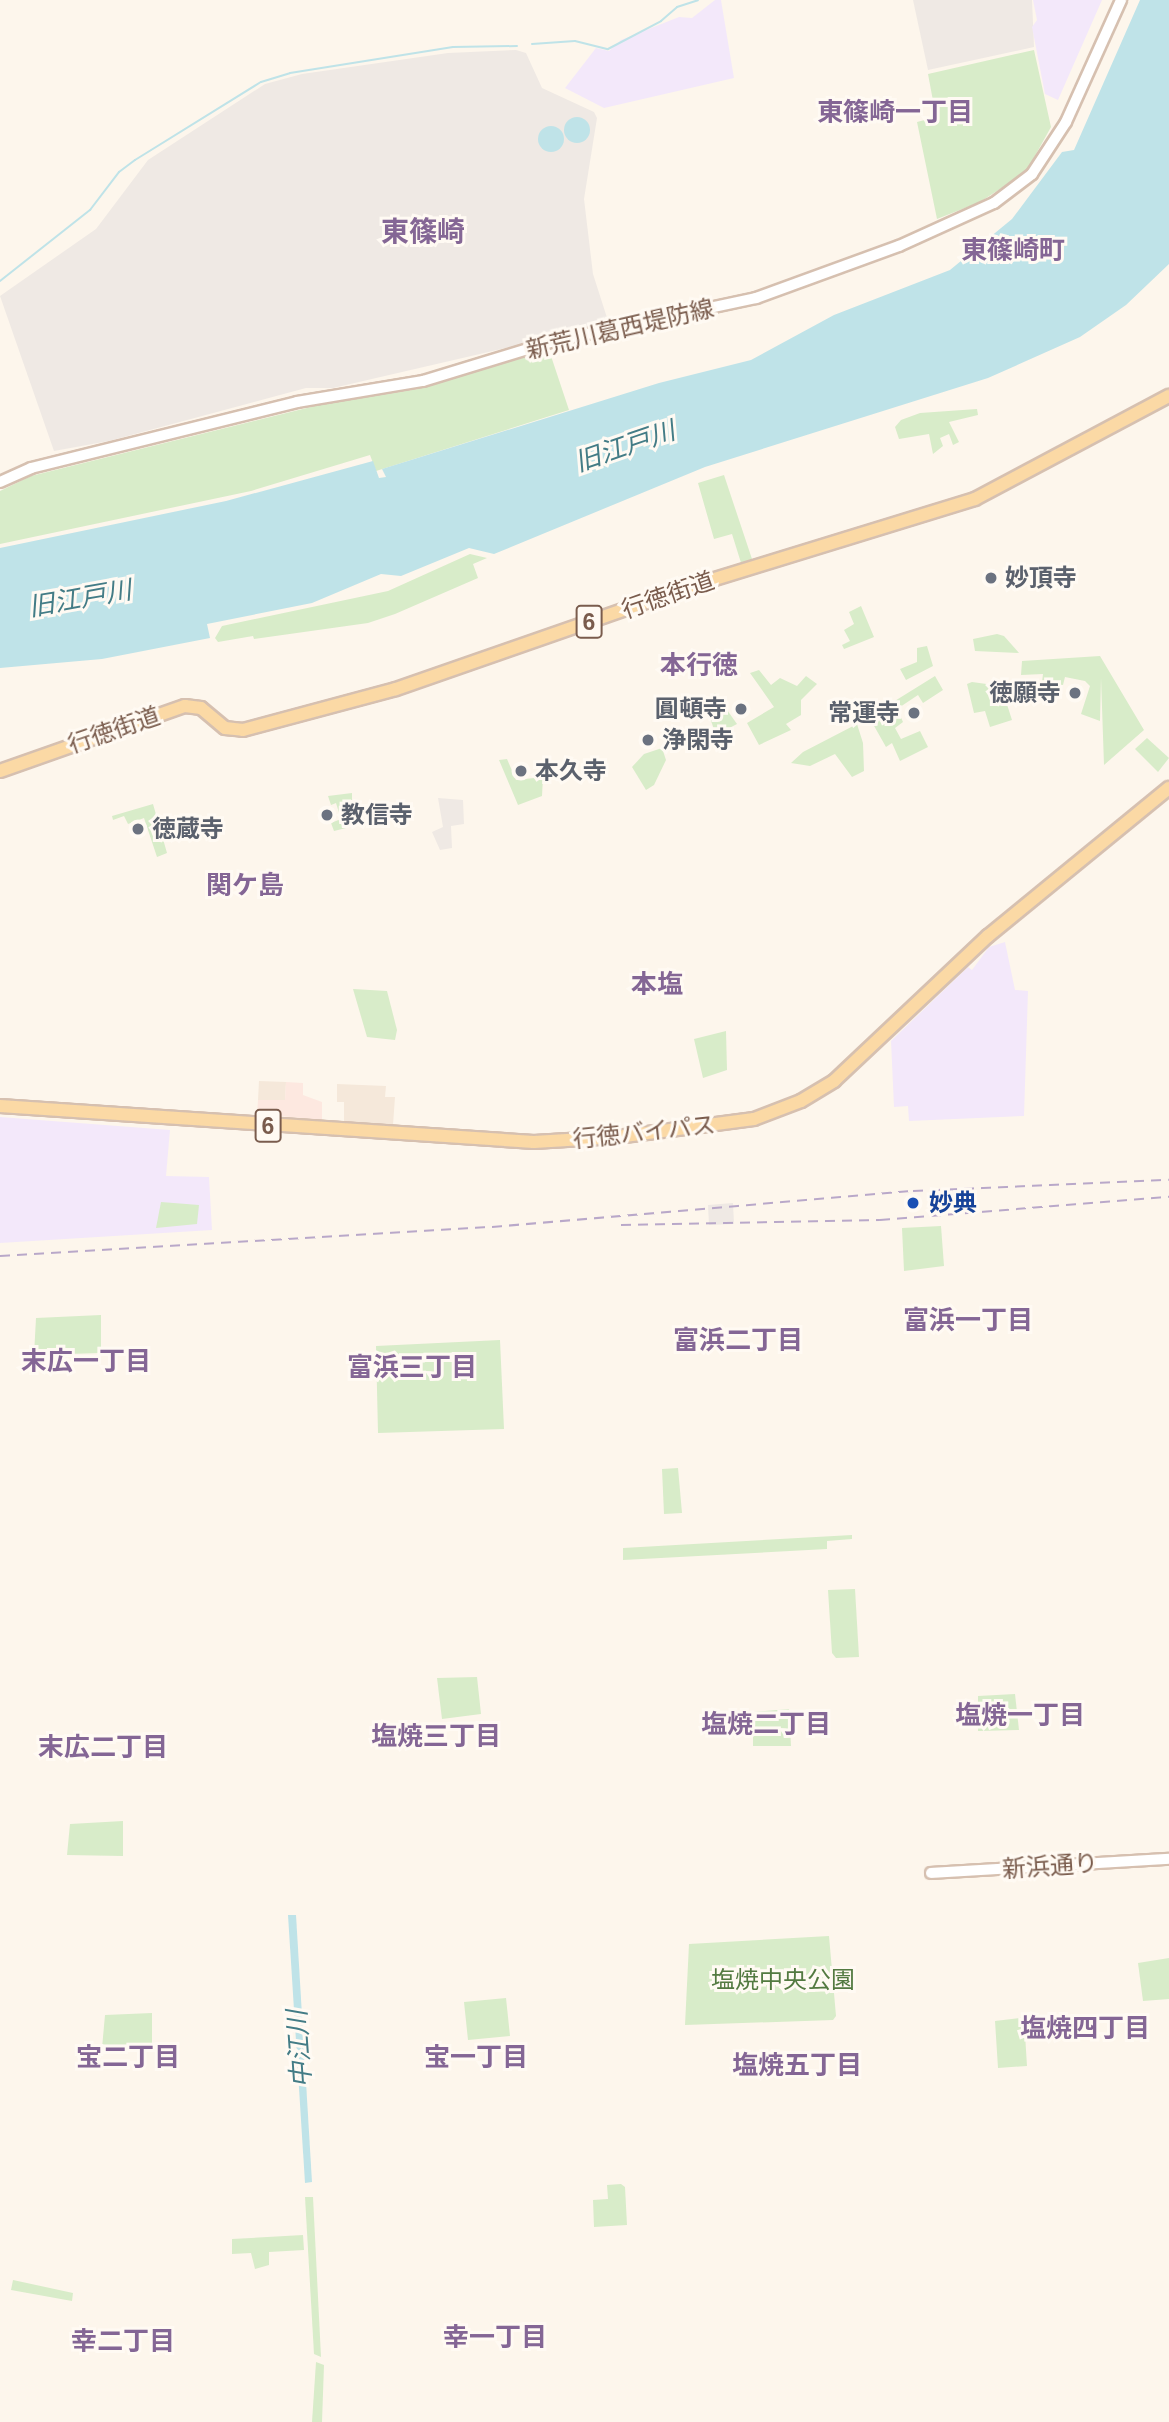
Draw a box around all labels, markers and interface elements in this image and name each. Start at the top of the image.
district label: 東篠崎一丁目 [817,97,973,129]
district label: 東篠崎 [381,215,465,249]
district label: 東篠崎町 [961,235,1065,267]
street label: 新荒川葛西堤防線 [523,293,717,365]
water label: 旧江戸川 [571,415,679,479]
place label: 妙頂寺 [1005,564,1077,592]
street label: 行徳街道 [618,566,718,624]
marker: 妙頂寺 [983,570,999,586]
water label: 旧江戸川 [26,575,134,623]
road number: 6 [575,602,603,642]
district label: 本行徳 [660,650,738,682]
place label: 徳願寺 [989,679,1061,707]
marker: 徳願寺 [1067,685,1083,701]
place label: 圓頓寺 [655,695,727,723]
place label: 常運寺 [828,699,900,727]
street label: 行徳街道 [64,701,164,759]
marker: 圓頓寺 [733,701,749,717]
marker: 常運寺 [906,705,922,721]
place label: 浄閑寺 [662,726,734,754]
marker: 浄閑寺 [640,732,656,748]
place label: 本久寺 [535,757,607,785]
marker: 本久寺 [513,763,529,779]
place label: 教信寺 [341,801,413,829]
marker: 教信寺 [319,807,335,823]
place label: 徳蔵寺 [152,815,224,843]
marker: 徳蔵寺 [130,821,146,837]
district label: 関ケ島 [206,870,284,902]
district label: 本塩 [631,969,683,1001]
road number: 6 [254,1106,282,1146]
street label: 行徳バイパス [571,1110,717,1154]
place label: 妙典 [929,1189,977,1217]
marker: 妙典 [903,1193,923,1213]
district label: 富浜一丁目 [903,1305,1033,1337]
district label: 富浜二丁目 [673,1325,803,1357]
district label: 末広一丁目 [21,1346,151,1378]
district label: 富浜三丁目 [347,1352,477,1384]
district label: 塩焼一丁目 [955,1700,1085,1732]
district label: 塩焼二丁目 [701,1709,831,1741]
district label: 塩焼三丁目 [371,1721,501,1753]
district label: 末広二丁目 [38,1732,168,1764]
street label: 新浜通り [1001,1848,1099,1884]
park label: 塩焼中央公園 [711,1966,855,1994]
water label: 中江川 [282,2009,318,2089]
district label: 塩焼四丁目 [1020,2013,1150,2045]
district label: 宝二丁目 [76,2042,180,2074]
district label: 宝一丁目 [424,2042,528,2074]
district label: 塩焼五丁目 [732,2050,862,2082]
district label: 幸一丁目 [443,2322,547,2354]
district label: 幸二丁目 [71,2326,175,2358]

